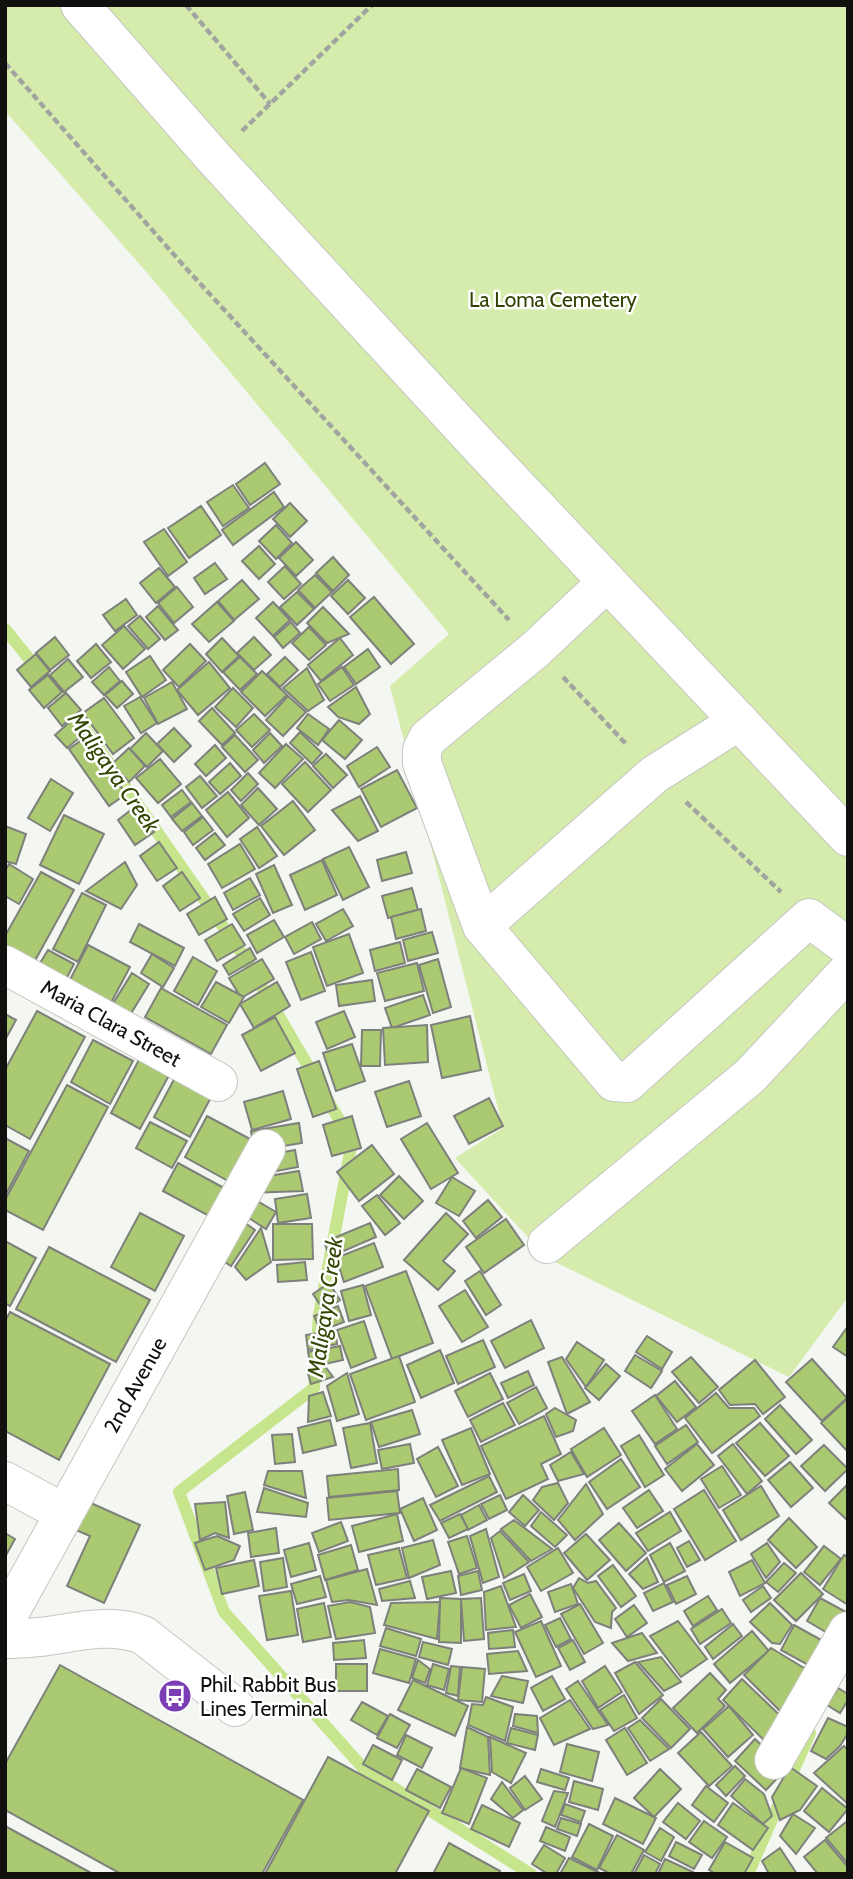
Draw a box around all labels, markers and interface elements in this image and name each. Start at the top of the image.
park label: La Loma Cemetery [469,287,637,312]
water label: Maligaya Creek [62,705,167,839]
street label: Maria Clara Street [37,974,185,1072]
water label: Maligaya Creek [301,1234,349,1380]
street label: 2nd Avenue [98,1332,172,1437]
place label: Phil. Rabbit Bus Lines Terminal [200,1672,336,1721]
bus stop icon: Phil. Rabbit Bus Lines Terminal [156,1677,194,1715]

